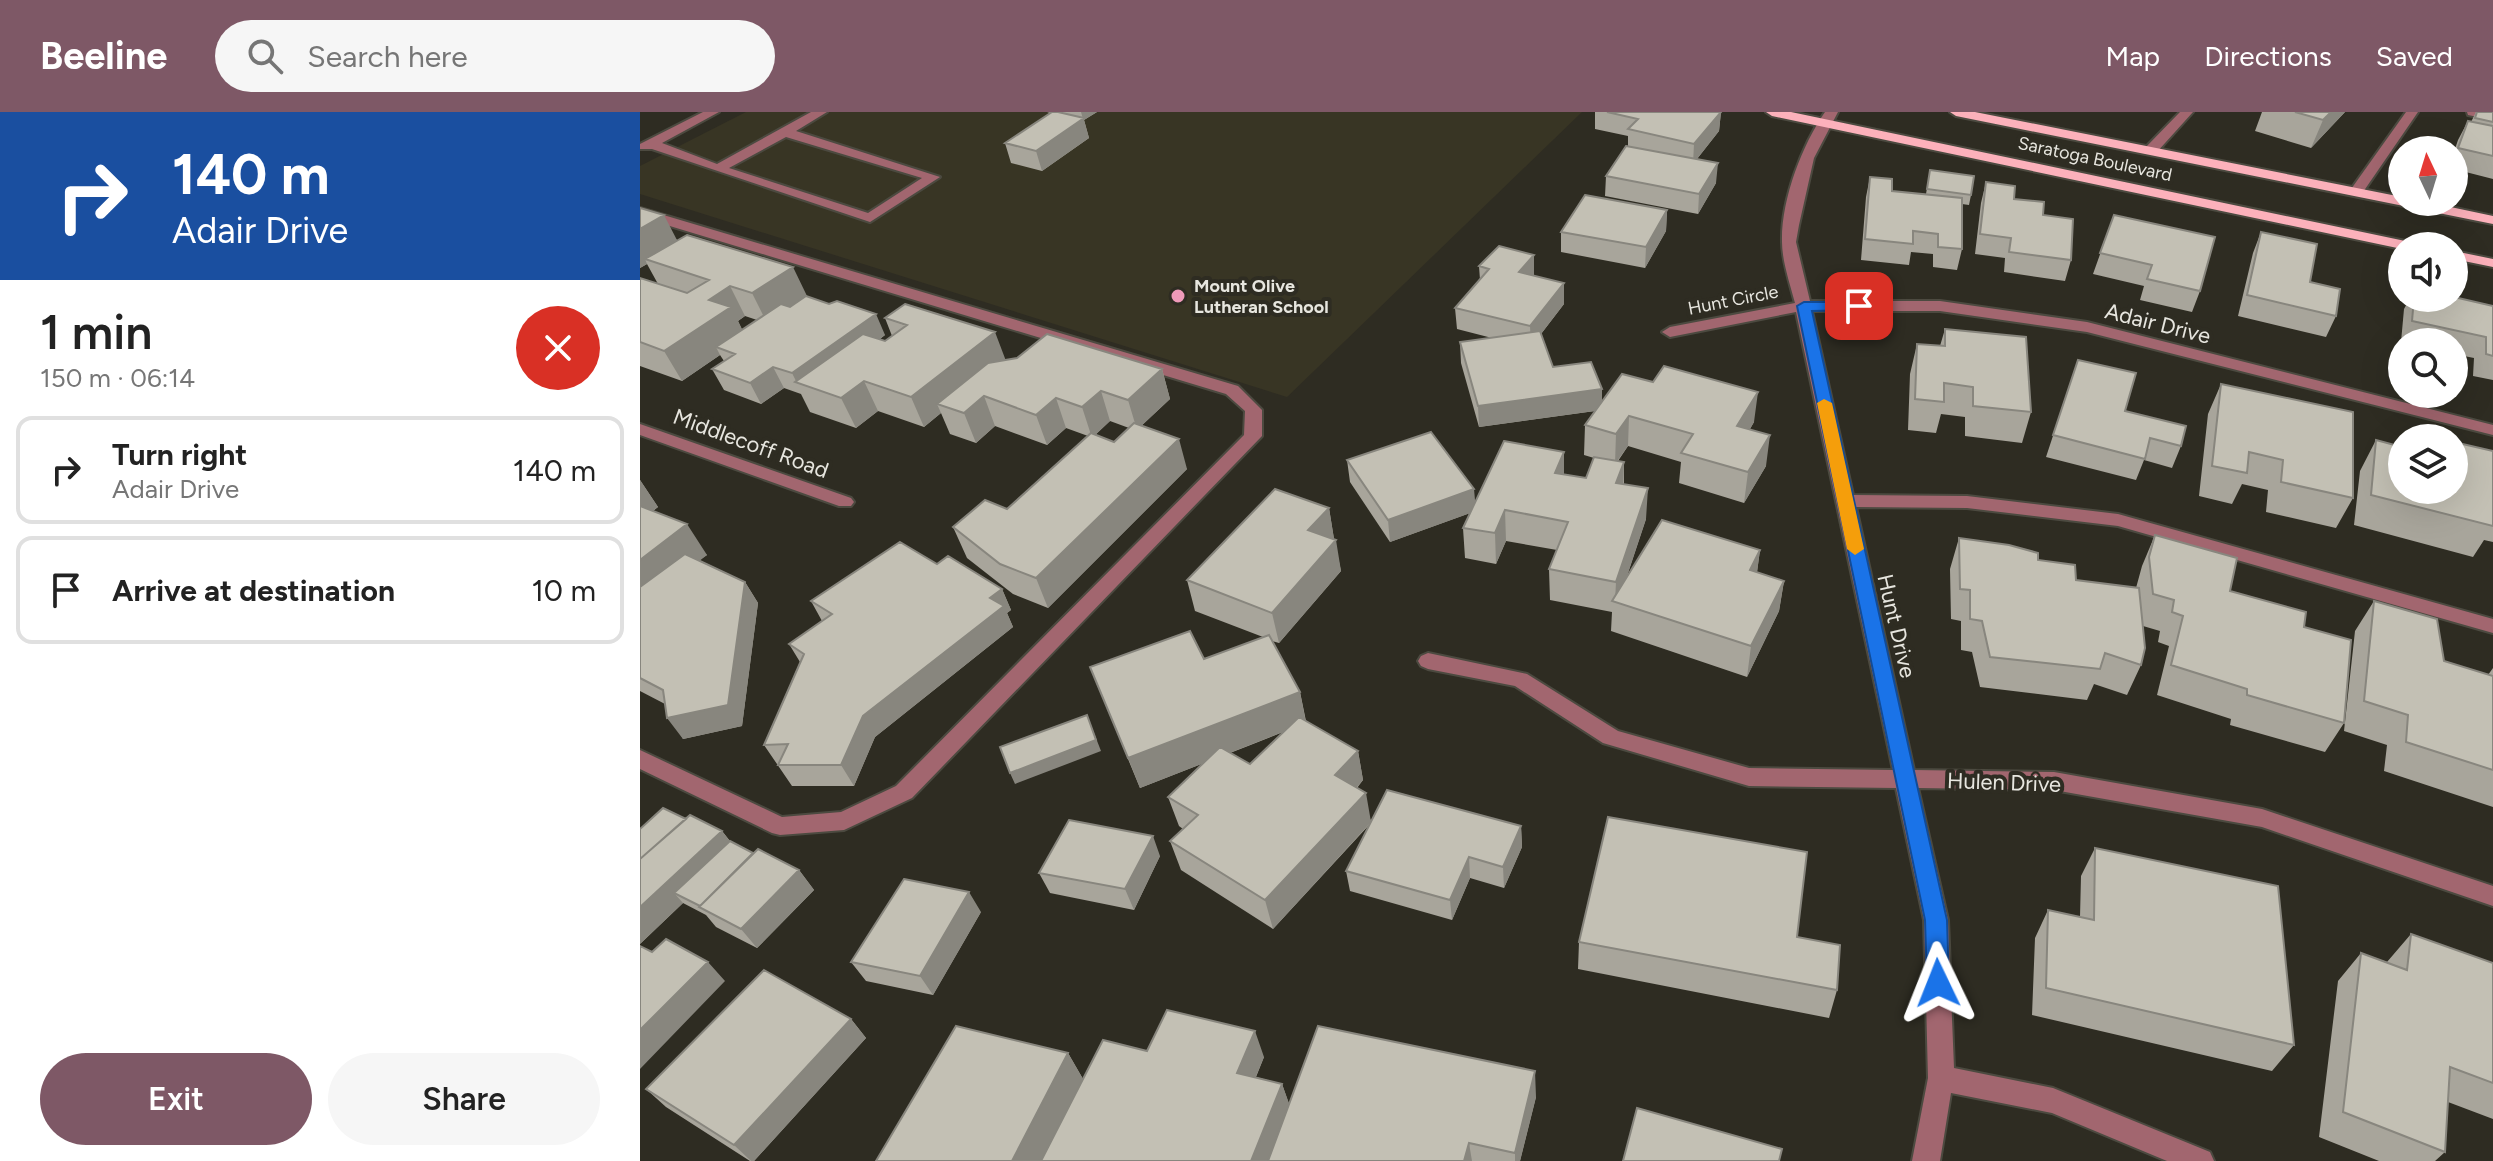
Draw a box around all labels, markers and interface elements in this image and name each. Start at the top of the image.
search box [215,20,775,92]
text: Beeline [40,33,167,79]
icon: search [243,34,287,78]
text: Search here [307,38,468,75]
text: Map [2106,39,2160,73]
text: Directions [2204,39,2332,73]
text: Saved [2376,39,2453,73]
street label: Saratoga Boulevard [2016,132,2174,186]
north arrow [2388,136,2468,216]
map controls [2388,136,2468,504]
text: 140 m [172,141,330,208]
icon: right [40,144,144,248]
text: Adair Drive [172,209,348,252]
button: sound [2388,232,2468,312]
pin [1825,272,1893,340]
place label: Mount Olive Lutheran School [1194,275,1329,318]
street label: Hunt Circle [1686,280,1780,320]
icon: arrive [1837,284,1881,328]
marker: Mount Olive Lutheran School [1169,287,1187,305]
street label: Adair Drive [2102,297,2213,350]
text: 1 min [40,303,152,361]
button: close [516,306,600,390]
button: search [2388,328,2468,408]
text: 150 m · 06:14 [40,362,195,394]
street label: Middlecoff Road [669,403,832,484]
button: layers [2388,424,2468,504]
text: Turn right [112,436,247,473]
icon: right [44,448,88,492]
text: 140 m [513,452,596,489]
text: Adair Drive [112,473,239,505]
icon: arrive [44,568,88,612]
text: Arrive at destination [112,572,395,609]
text: 10 m [531,572,596,609]
street label: Hunt Drive [1871,572,1922,681]
street label: Hulen Drive [1946,767,2062,798]
position arrow [1896,941,1980,1025]
button: Exit [40,1053,312,1145]
button: Share [328,1053,600,1145]

